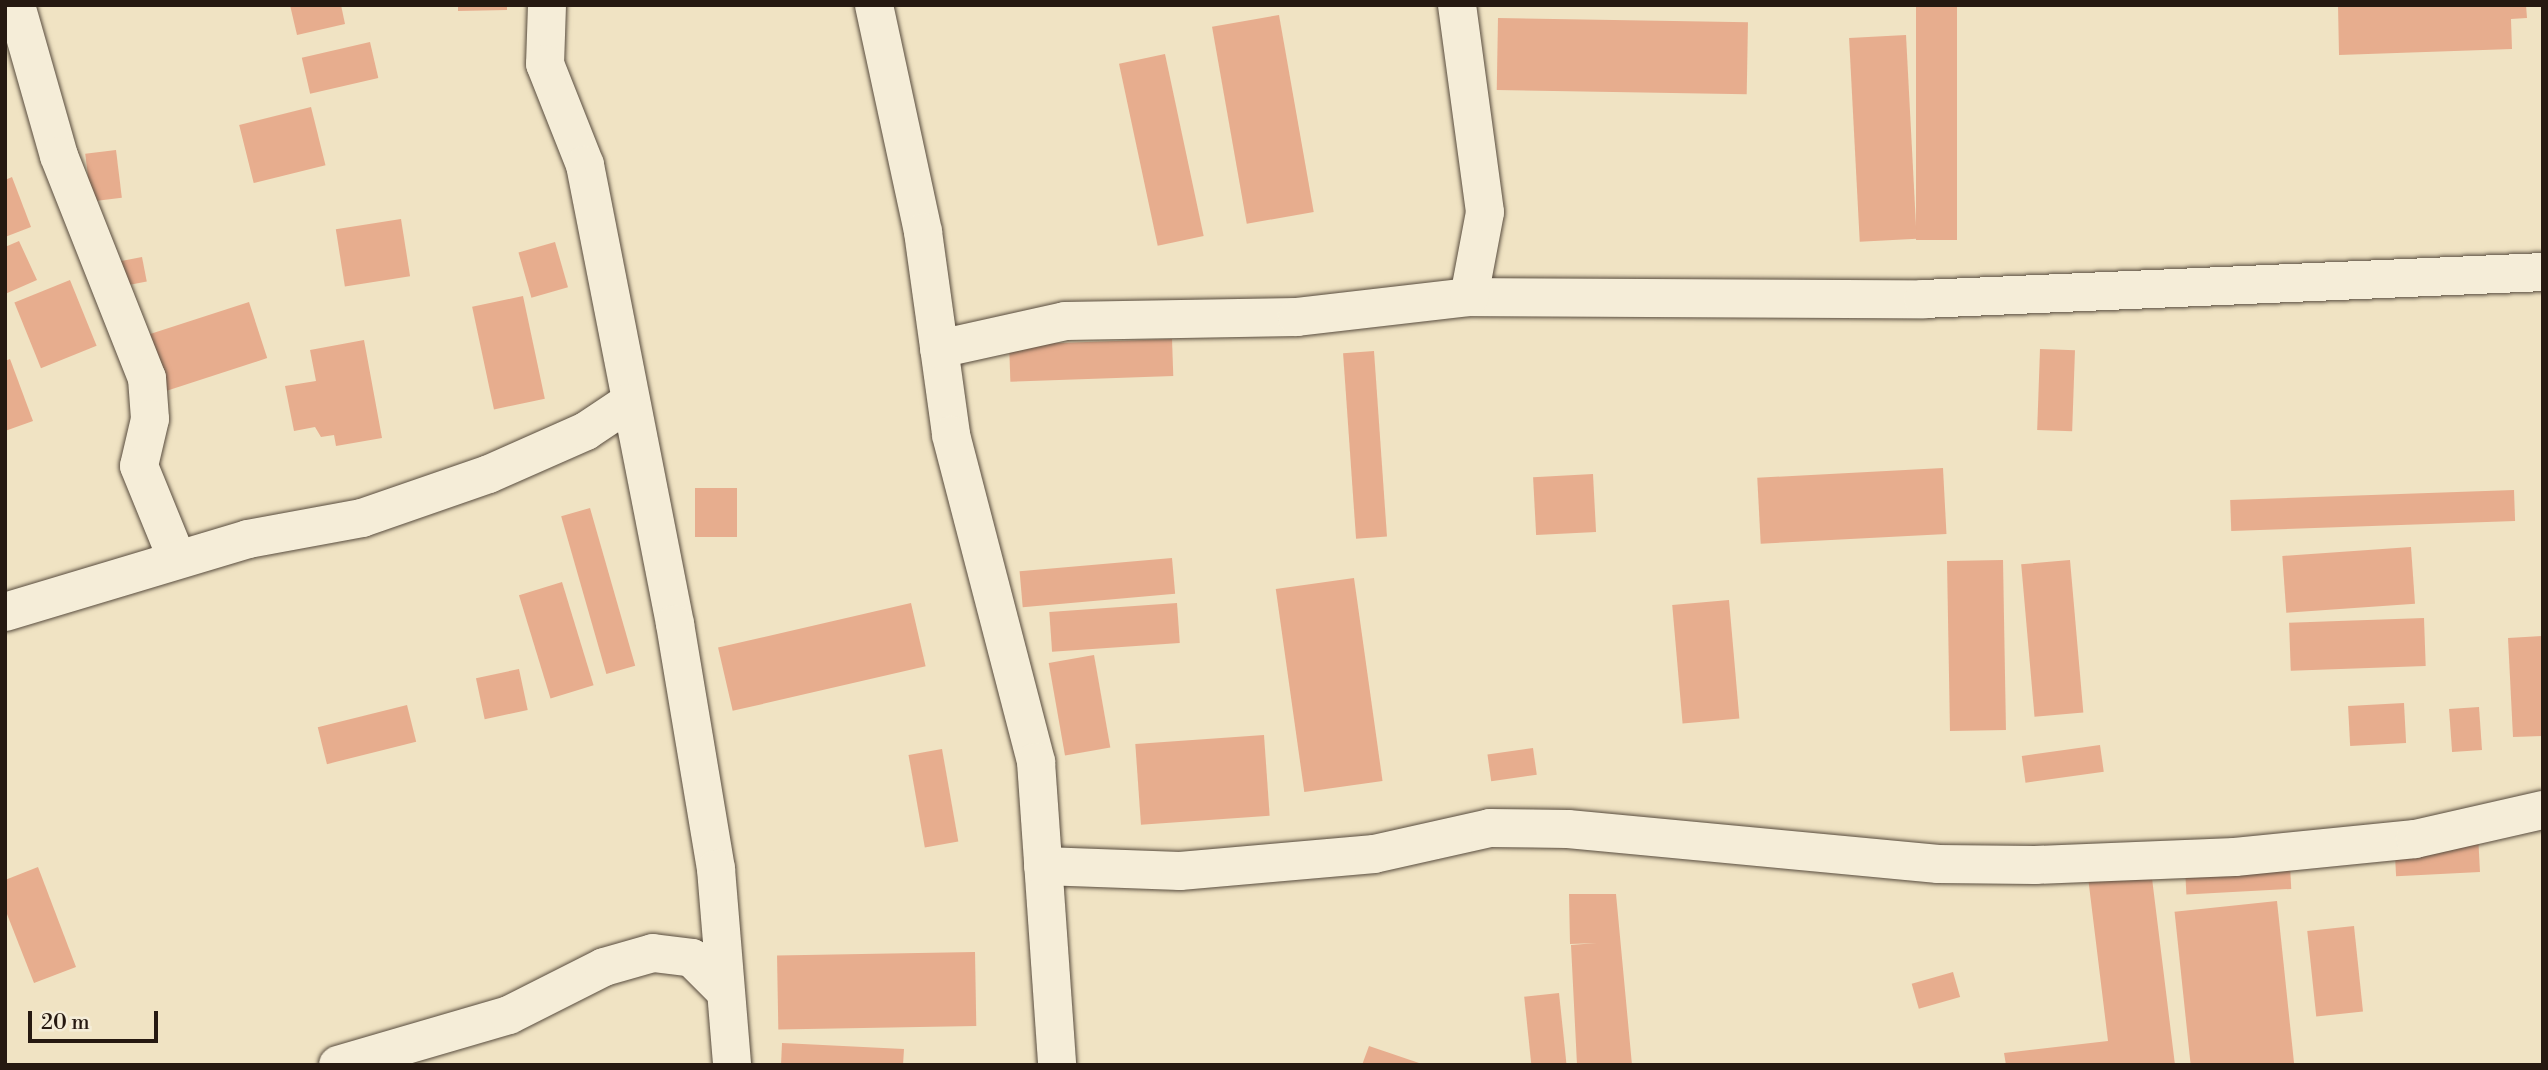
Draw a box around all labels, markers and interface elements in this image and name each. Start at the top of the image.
scale bar [32,996,161,1040]
text: 20 m [41,1010,90,1036]

